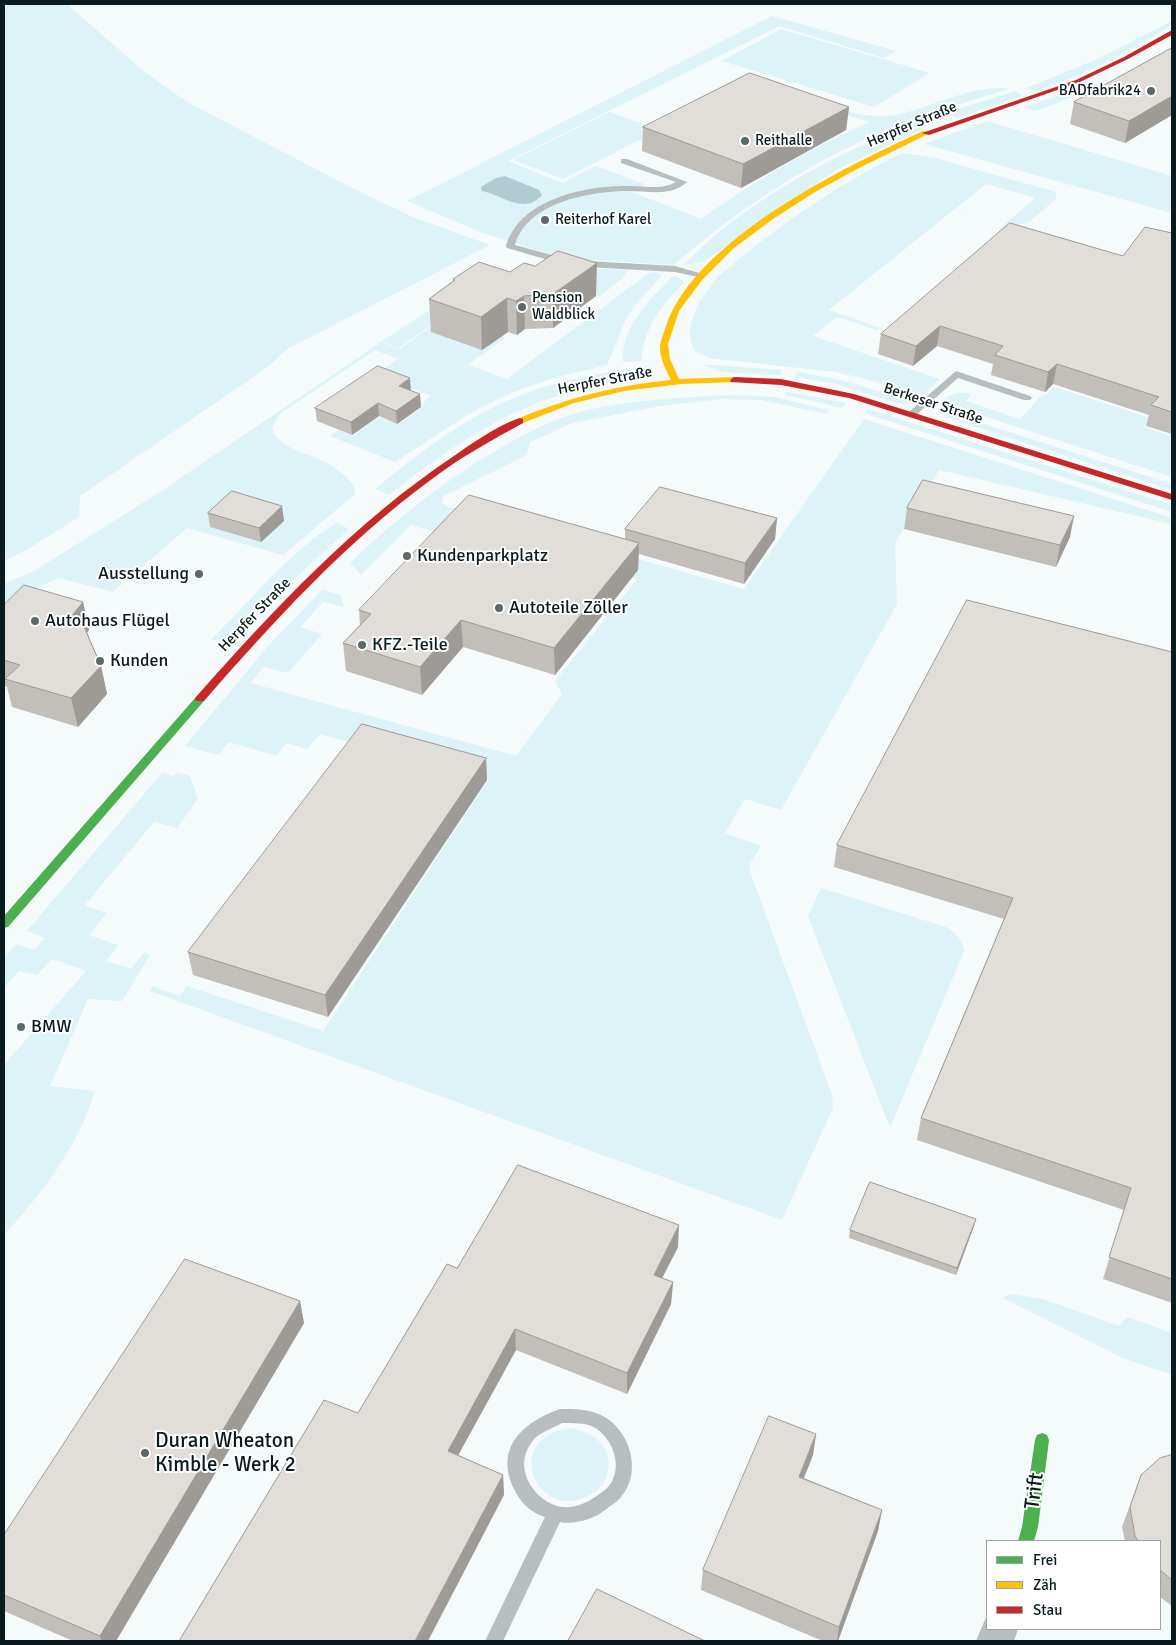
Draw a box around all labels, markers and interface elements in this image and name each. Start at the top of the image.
place label: BADfabrik24 [1059,82,1141,100]
marker: BADfabrik24 [1145,85,1157,97]
street label: Herpfer Straße [864,98,960,152]
place label: Reithalle [755,132,812,150]
marker: Reithalle [739,135,751,147]
place label: Reiterhof Karel [555,211,651,229]
marker: Reiterhof Karel [539,214,551,226]
place label: Pension Waldblick [532,289,595,324]
marker: Pension Waldblick [516,301,528,313]
street label: Herpfer Straße [556,363,654,399]
street label: Berkeser Straße [881,379,985,429]
place label: Kundenparkplatz [417,545,548,567]
marker: Kundenparkplatz [401,550,413,562]
place label: Ausstellung [98,563,189,585]
marker: Ausstellung [193,568,205,580]
street label: Herpfer Straße [215,574,295,656]
place label: Autoteile Zöller [509,597,628,619]
marker: Autoteile Zöller [493,602,505,614]
place label: Autohaus Flügel [45,610,170,632]
marker: Autohaus Flügel [29,615,41,627]
place label: KFZ.-Teile [372,634,448,656]
marker: KFZ.-Teile [356,639,368,651]
place label: Kunden [110,650,168,672]
marker: Kunden [94,655,106,667]
place label: BMW [31,1016,71,1038]
marker: BMW [15,1021,27,1033]
place label: Duran Wheaton Kimble - Werk 2 [155,1428,296,1478]
marker: Duran Wheaton Kimble - Werk 2 [139,1447,151,1459]
street label: Trift [1020,1471,1050,1511]
legend [986,1540,1161,1630]
text: Frei [1033,1551,1057,1569]
text: Zäh [1033,1576,1057,1594]
text: Stau [1033,1601,1062,1619]

